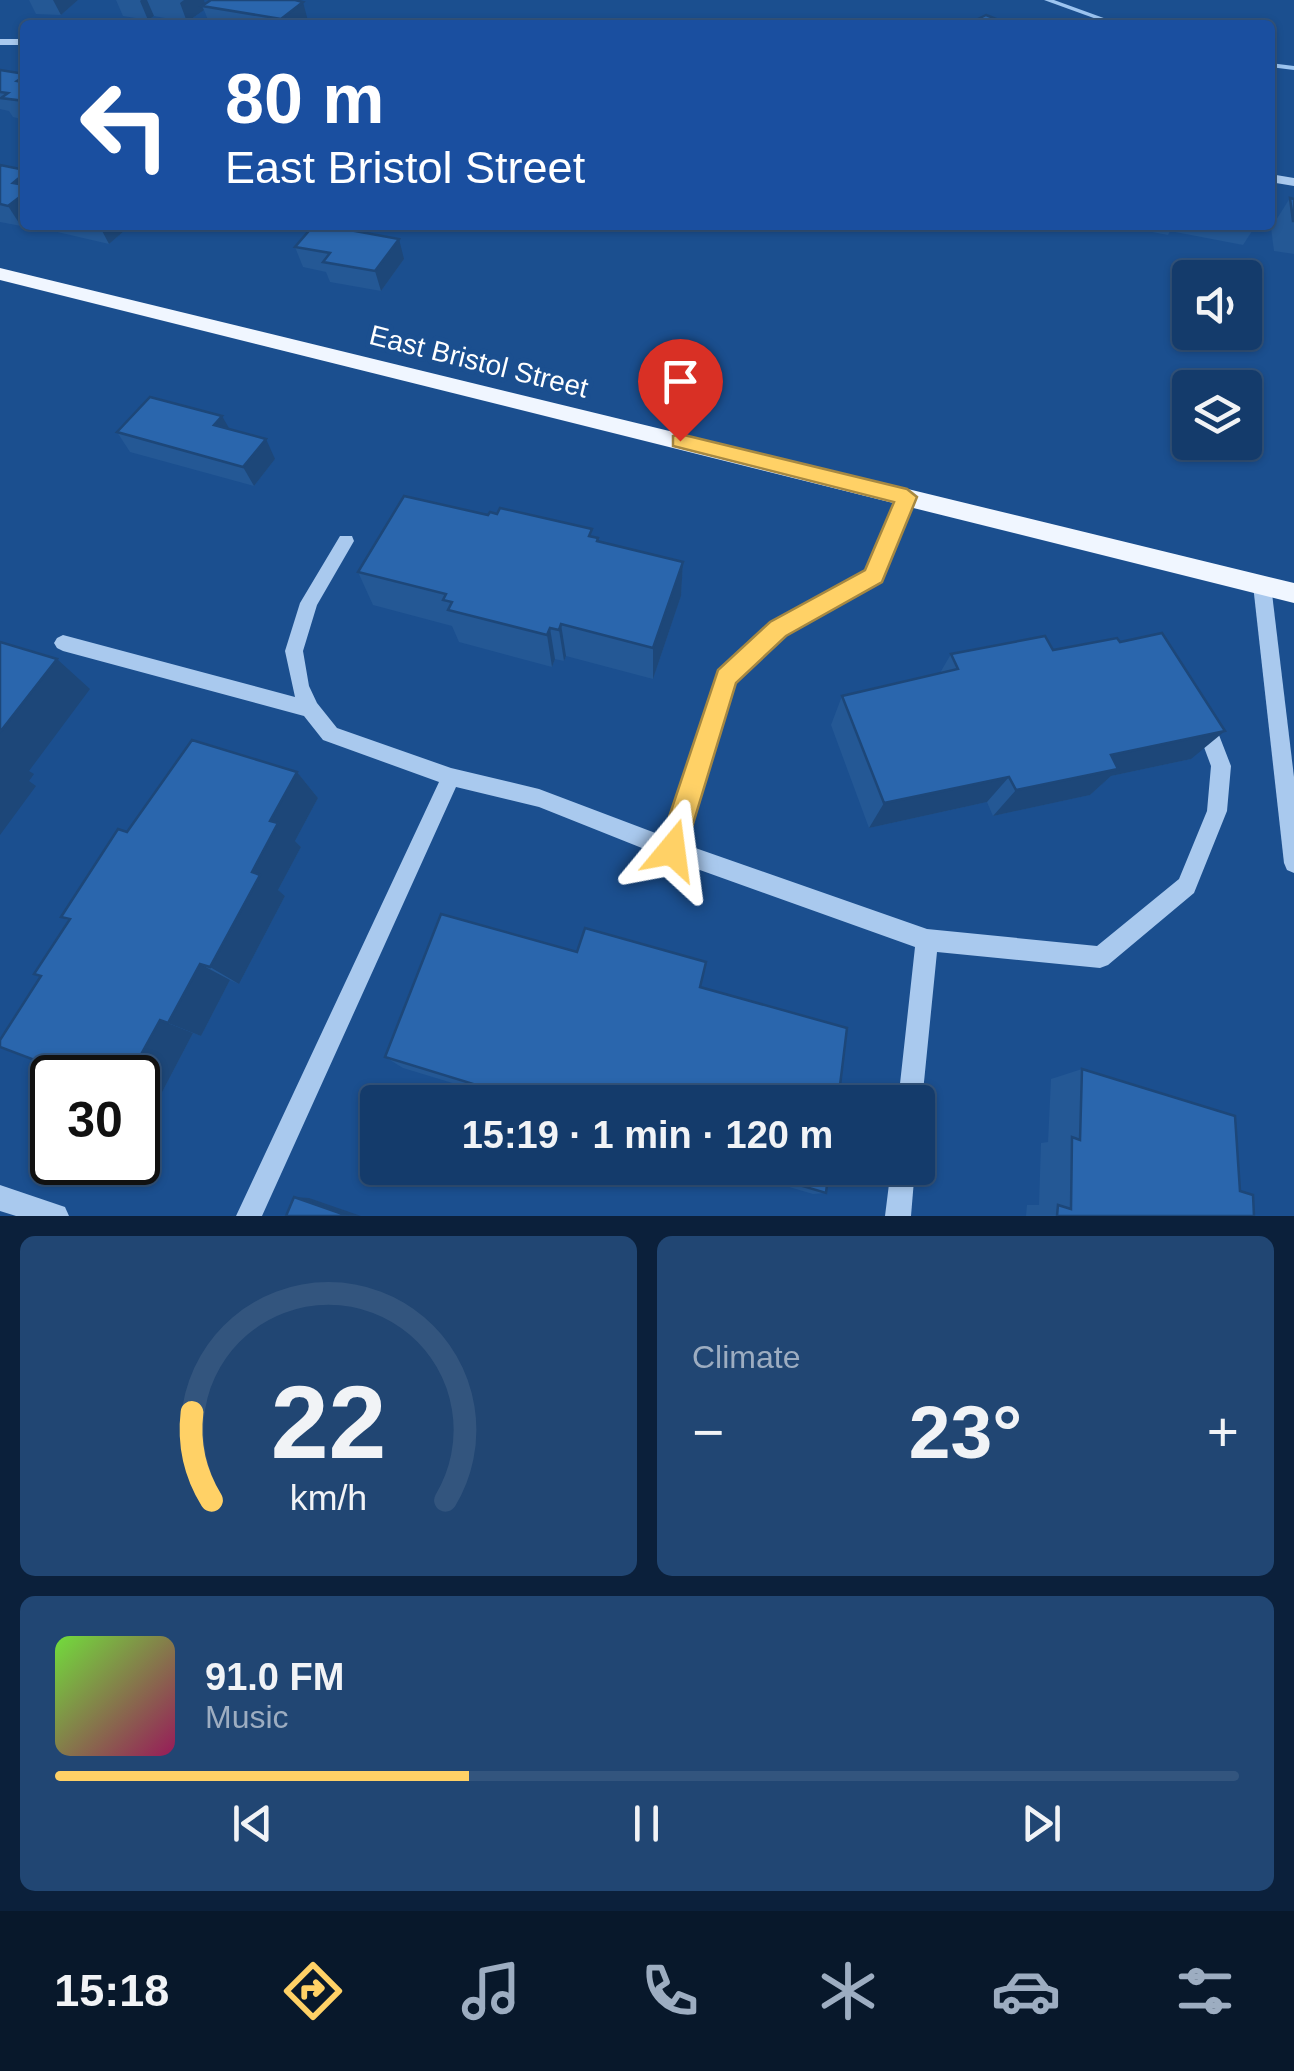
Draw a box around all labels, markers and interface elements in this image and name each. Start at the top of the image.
icon: left [60,60,190,190]
text: 80 m [225,60,385,138]
text: East Bristol Street [225,142,585,193]
map controls [1172,260,1262,460]
button: sound [1172,260,1262,350]
street label: East Bristol Street [366,319,592,404]
pin [638,339,723,442]
icon: arrive [653,354,708,409]
button: layers [1172,370,1262,460]
position arrow [620,798,724,902]
speed limit sign: 30 [30,1055,160,1185]
text: 15:19 · 1 min · 120 m [462,1114,833,1156]
text: Climate [692,1339,800,1375]
text: 22 [271,1364,386,1480]
text: 23° [909,1390,1022,1474]
text: − [692,1401,724,1463]
text: + [1207,1401,1239,1463]
text: km/h [290,1478,367,1518]
text: 91.0 FM [205,1656,344,1698]
text: Music [205,1699,289,1735]
icon: previous [225,1796,280,1851]
icon: pause [619,1796,674,1851]
icon: next [1014,1796,1069,1851]
icon: directions [278,1956,348,2026]
icon: music [456,1956,526,2026]
icon: phone [635,1956,705,2026]
icon: climate [813,1956,883,2026]
icon: car [991,1956,1061,2026]
icon: filters [1170,1956,1240,2026]
text: 15:18 [54,1965,169,2016]

